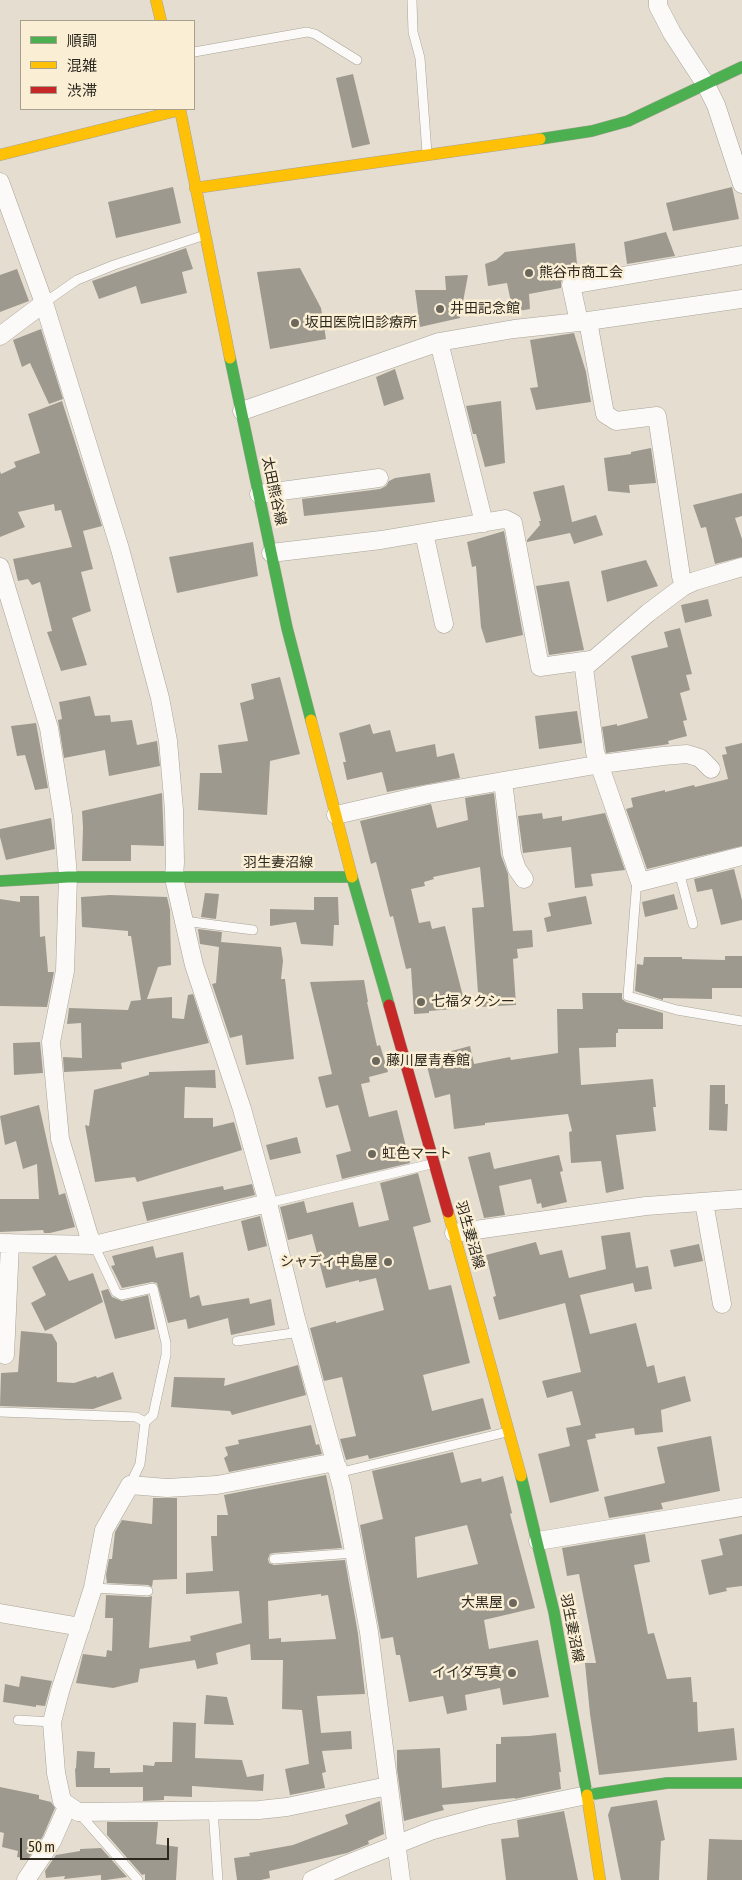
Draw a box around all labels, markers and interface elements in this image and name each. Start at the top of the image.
legend [20,20,195,110]
text: 順調 [67,32,97,49]
text: 混雑 [67,57,97,74]
text: 渋滞 [67,82,97,99]
place label: 熊谷市商工会 [539,265,623,281]
marker: 熊谷市商工会 [523,267,535,279]
place label: 井田記念館 [450,301,520,317]
marker: 井田記念館 [434,303,446,315]
place label: 坂田医院旧診療所 [305,315,417,331]
marker: 坂田医院旧診療所 [289,317,301,329]
street label: 太田熊谷線 [259,455,289,527]
street label: 羽生妻沼線 [243,855,313,871]
place label: 七福タクシー [431,994,515,1010]
marker: 七福タクシー [415,996,427,1008]
place label: 藤川屋青春館 [386,1053,470,1069]
marker: 藤川屋青春館 [370,1055,382,1067]
place label: 虹色マート [382,1146,452,1162]
marker: 虹色マート [366,1148,378,1160]
street label: 羽生妻沼線 [452,1199,488,1271]
place label: シャディ中島屋 [280,1254,378,1270]
marker: シャディ中島屋 [382,1256,394,1268]
street label: 羽生妻沼線 [557,1592,587,1664]
place label: 大黒屋 [461,1595,503,1611]
marker: 大黒屋 [507,1597,519,1609]
place label: イイダ写真 [432,1665,502,1681]
marker: イイダ写真 [506,1667,518,1679]
scale bar [22,1828,171,1860]
text: 50 m [28,1838,55,1855]

